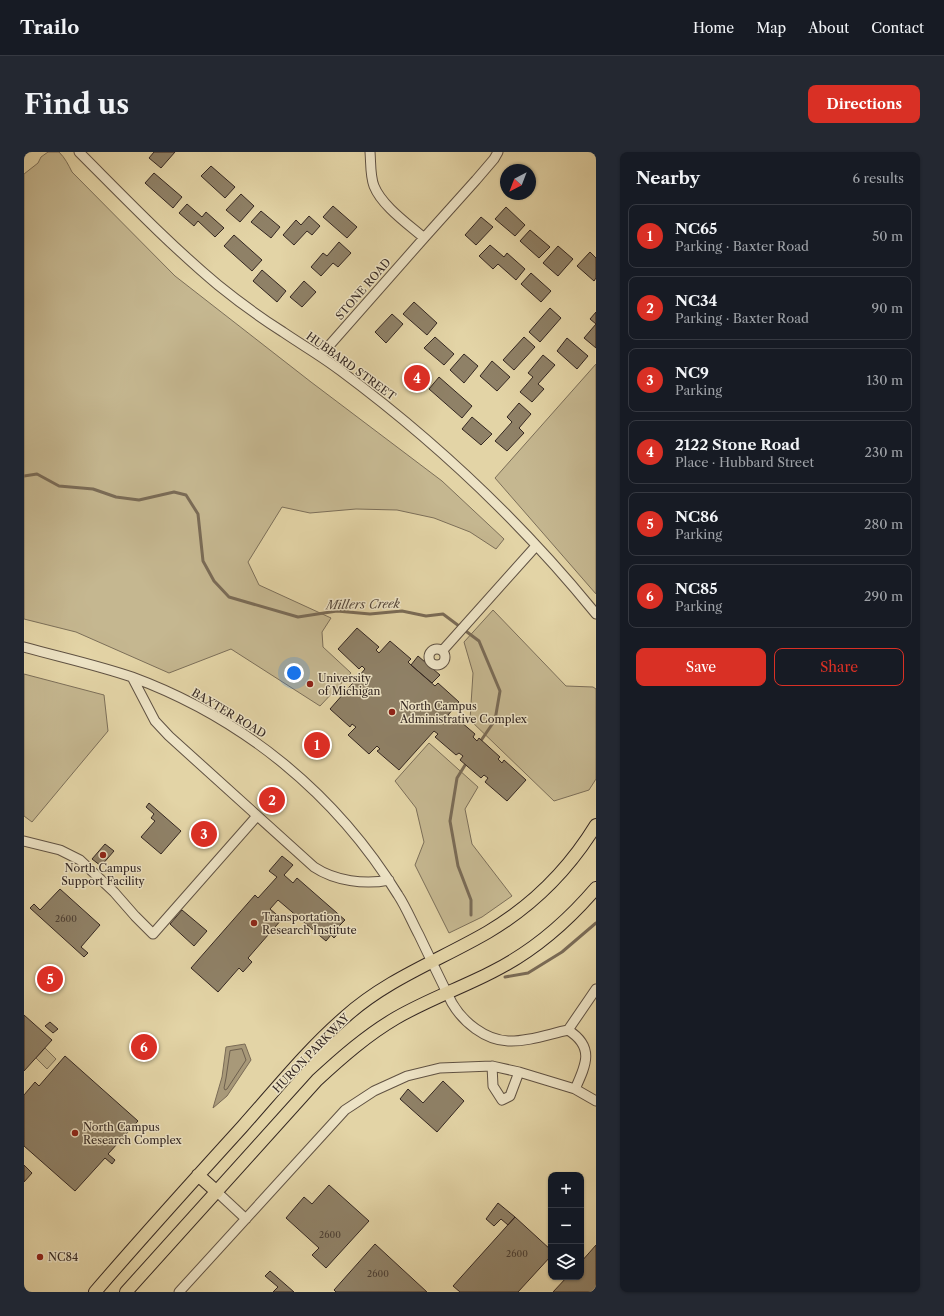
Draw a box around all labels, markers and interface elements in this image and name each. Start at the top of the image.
text: Trailo [20,16,79,39]
text: Home [693,19,734,37]
text: Map [756,19,786,37]
text: About [808,19,849,37]
text: Contact [871,19,924,37]
button: Directions [808,85,920,123]
text: Find us [24,87,129,121]
north arrow [500,164,536,200]
text: Nearby [636,168,700,188]
text: 6 results [853,170,904,186]
text: NC65 [675,219,717,238]
text: 1 [647,228,653,244]
text: 50 m [872,228,903,244]
text: Parking · Baxter Road [675,238,809,254]
street label: STONE ROAD [332,255,394,323]
text: NC34 [675,291,717,310]
text: 2 [646,300,654,316]
text: 90 m [872,300,903,316]
text: Parking · Baxter Road [675,310,809,326]
street label: HUBBARD STREET [303,329,399,404]
pin: 4 [404,363,430,393]
text: NC9 [675,363,709,382]
text: 3 [646,372,654,388]
text: 130 m [867,372,903,388]
text: Parking [675,382,722,398]
text: 2122 Stone Road [675,435,800,454]
text: 4 [646,444,654,460]
text: 230 m [865,444,903,460]
text: Place · Hubbard Street [675,454,814,470]
text: NC86 [675,507,718,526]
text: 5 [646,516,654,532]
text: 280 m [864,516,903,532]
text: Parking [675,526,722,542]
text: NC85 [675,579,717,598]
text: 6 [646,588,654,604]
text: 290 m [864,588,903,604]
water label: Millers Creek [324,596,401,612]
text: Parking [675,598,722,614]
button: Save [636,648,766,686]
button: Share [774,648,904,686]
your location [284,663,304,683]
place label: University of Michigan [318,671,381,698]
marker: University of Michigan [305,679,315,689]
street label: BAXTER ROAD [189,685,269,741]
place label: North Campus Administrative Complex [399,699,528,726]
marker: North Campus Administrative Complex [387,707,397,717]
pin: 1 [304,730,330,760]
pin: 2 [259,785,285,815]
pin: 3 [191,819,217,849]
marker: North Campus Support Facility [98,850,108,860]
place label: North Campus Support Facility [61,861,146,888]
place label: Transportation Research Institute [262,910,357,937]
house number: 2600 [55,913,77,924]
marker: Transportation Research Institute [249,918,259,928]
pin: 5 [37,964,63,994]
street label: HURON PARKWAY [270,1010,353,1095]
pin: 6 [131,1032,157,1062]
place label: North Campus Research Complex [83,1120,182,1147]
marker: North Campus Research Complex [70,1128,80,1138]
map controls [548,1172,584,1280]
button: + [548,1172,584,1208]
button: − [548,1208,584,1244]
house number: 2600 [319,1229,341,1240]
button: layers [548,1244,584,1280]
house number: 2600 [506,1248,528,1259]
place label: NC84 [48,1250,78,1264]
marker: NC84 [35,1252,45,1262]
house number: 2600 [367,1268,389,1279]

